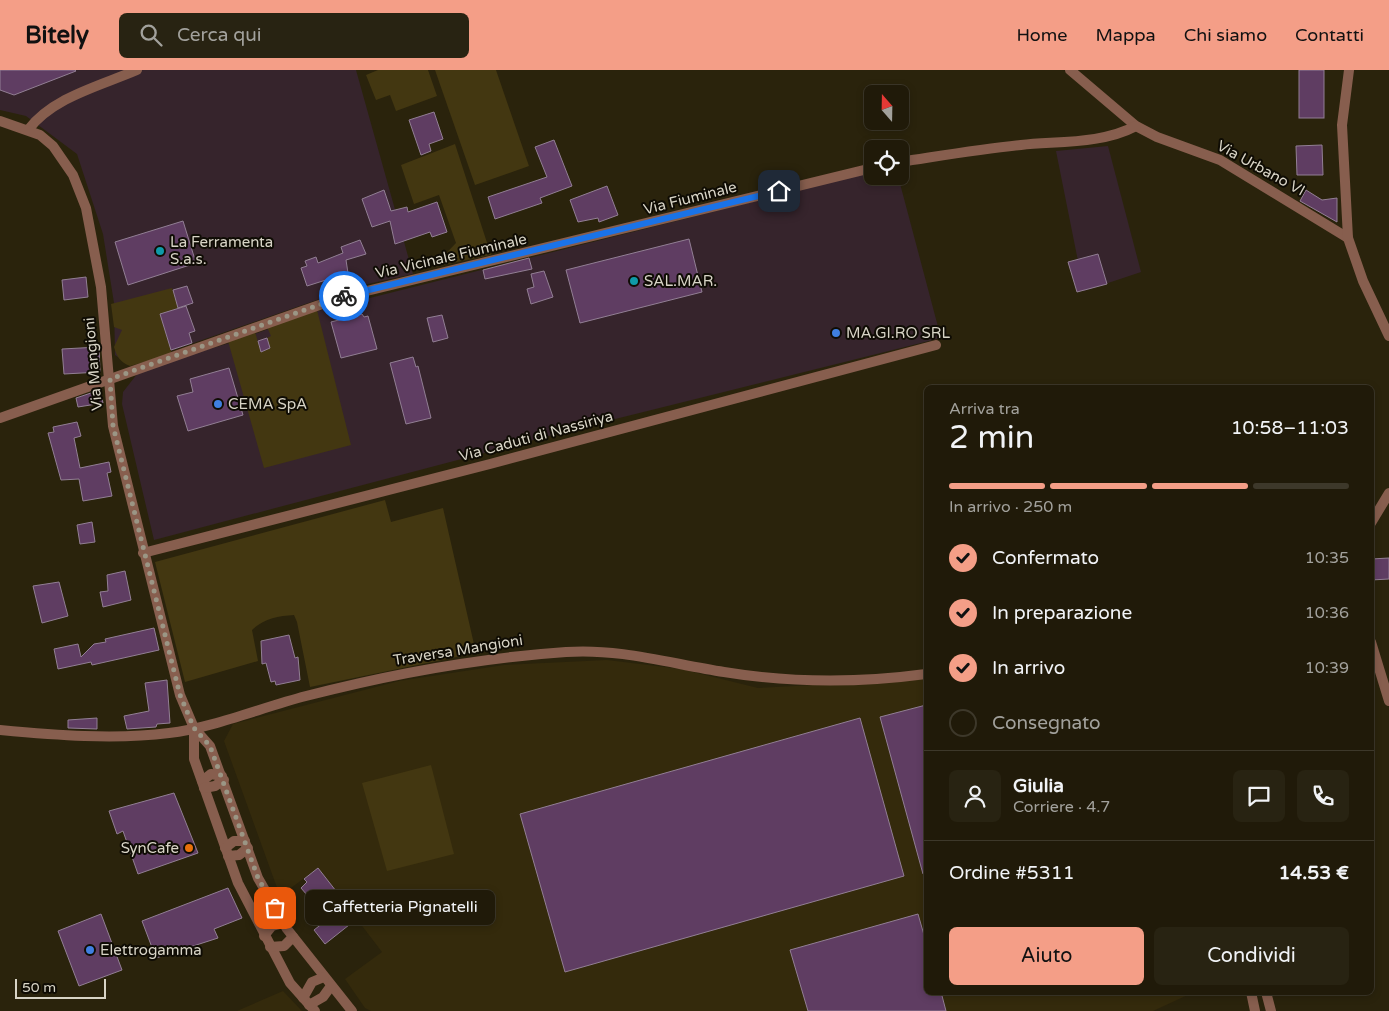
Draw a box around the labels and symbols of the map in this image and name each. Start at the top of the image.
north arrow [864,85,909,130]
street label: Via Urbano VI [1214,136,1308,200]
pin [758,170,800,212]
street label: Via Fiuminale [642,178,738,218]
street label: Via Vicinale Fiuminale [374,230,528,282]
place label: La Ferramenta S.a.s. [170,233,273,268]
marker: La Ferramenta S.a.s. [154,245,166,257]
courier [319,271,369,321]
place label: SAL.MAR. [644,272,717,290]
marker: SAL.MAR. [628,275,640,287]
street label: Via Mangioni [80,317,106,411]
place label: MA.GI.RO SRL [846,324,950,342]
marker: MA.GI.RO SRL [830,327,842,339]
place label: CEMA SpA [228,395,307,413]
marker: CEMA SpA [212,398,224,410]
street label: Via Caduti di Nassiriya [457,407,615,465]
street label: Traversa Mangioni [392,631,524,669]
place label: SynCafe [121,839,179,857]
marker: SynCafe [183,842,195,854]
pin [254,887,296,929]
callout: Caffetteria Pignatelli [305,890,495,926]
place label: Elettrogamma [100,941,202,959]
marker: Elettrogamma [84,944,96,956]
scale bar [15,976,106,999]

